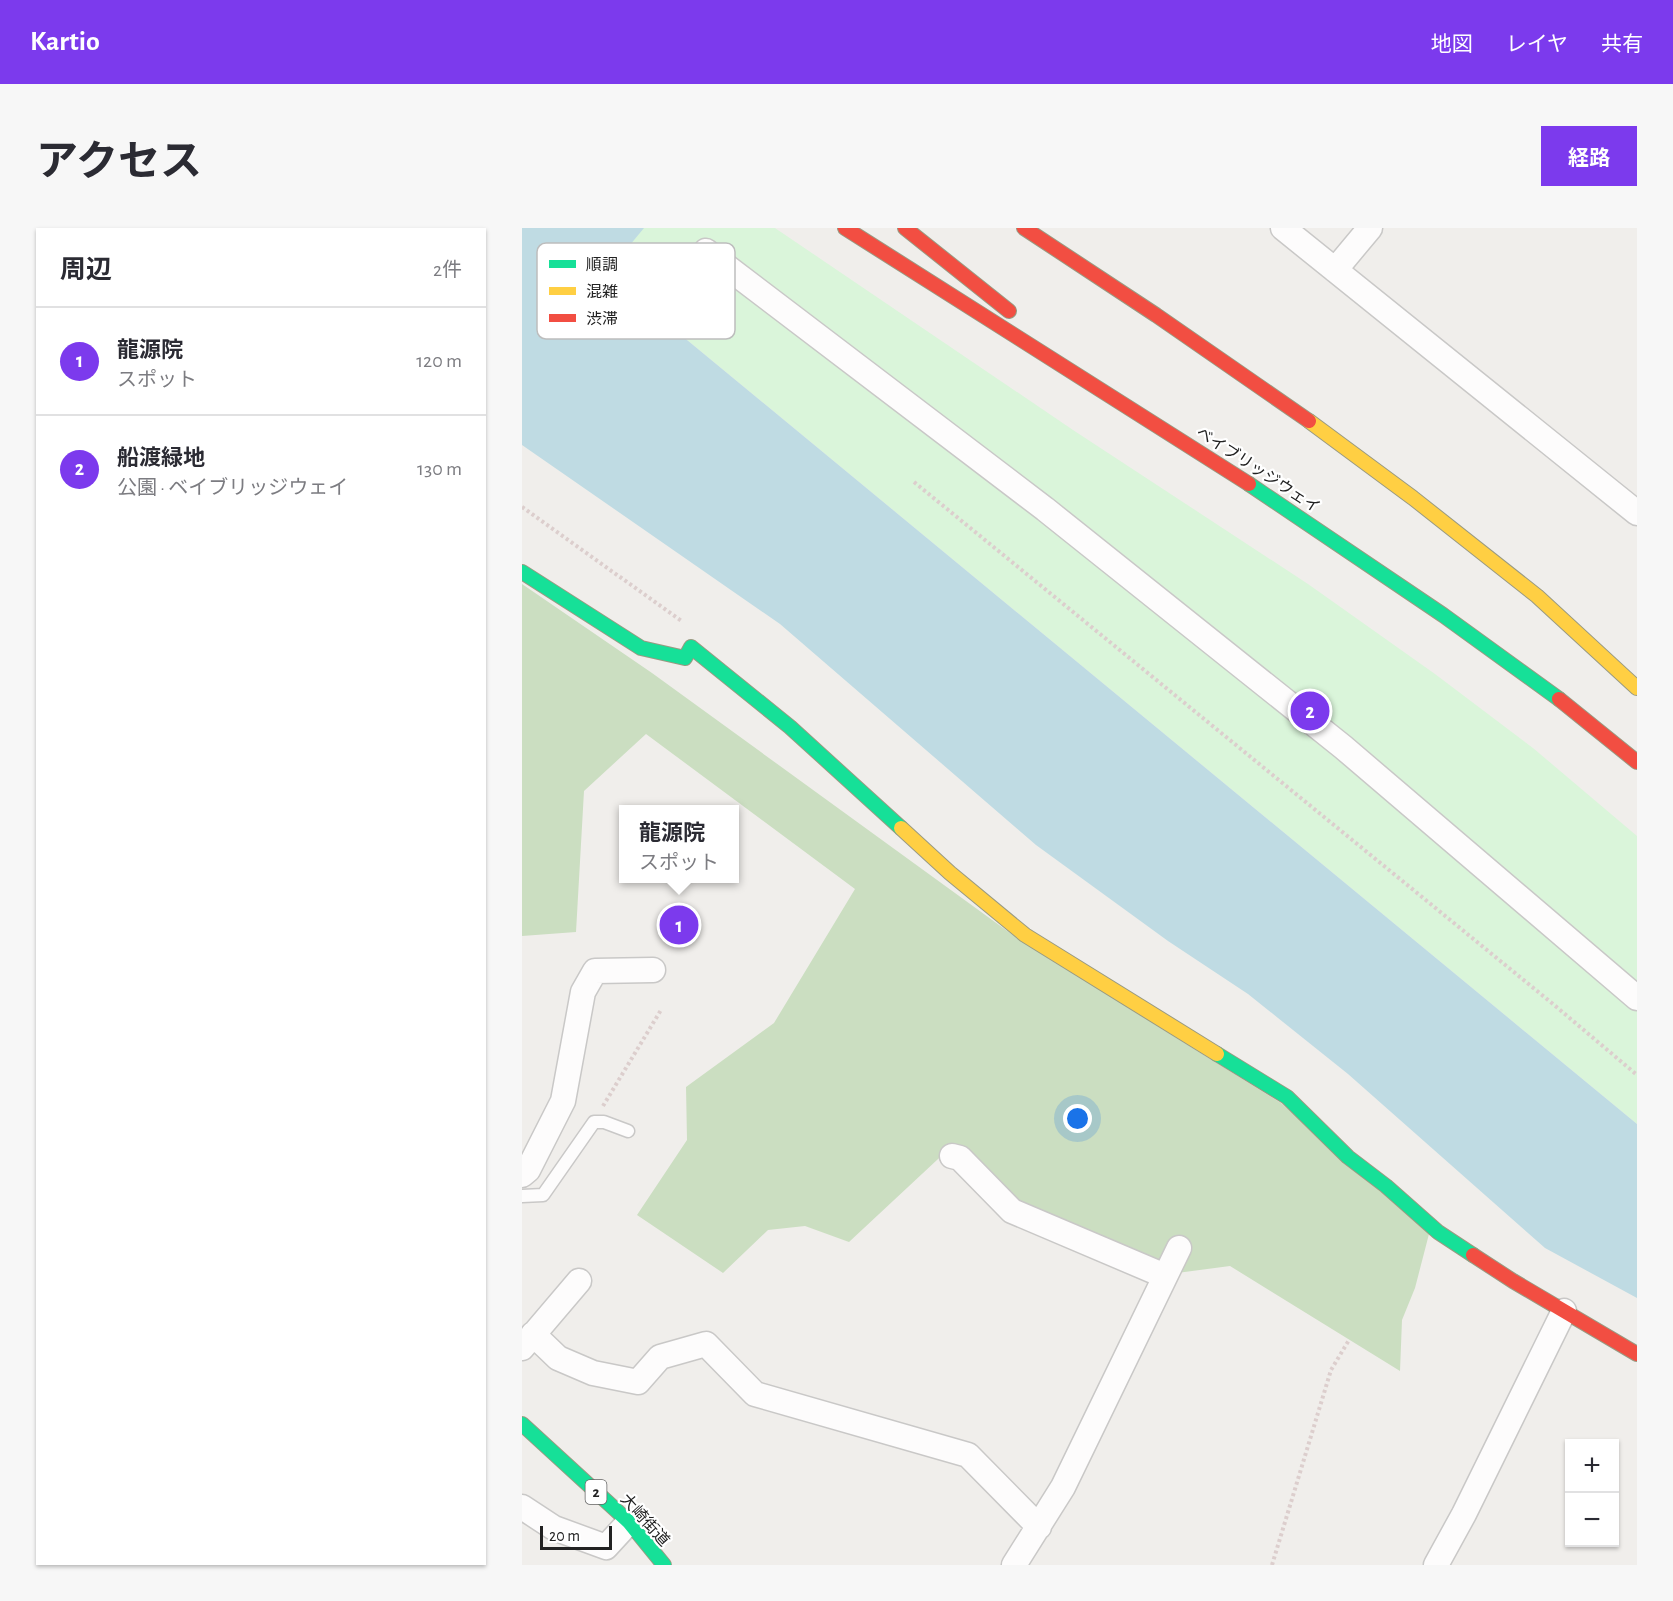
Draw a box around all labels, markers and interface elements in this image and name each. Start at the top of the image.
text: Kartio [30,28,100,56]
text: 地図 [1431,34,1473,55]
text: レイヤ [1506,34,1568,55]
text: 共有 [1601,34,1643,55]
button: 経路 [1541,126,1637,186]
text: アクセス [36,141,202,183]
legend [537,243,735,339]
text: 周辺 [60,257,112,283]
text: 順調 [586,257,618,273]
text: 2件 [433,260,462,280]
text: 混雑 [586,283,618,300]
text: 渋滞 [586,311,618,327]
text: 龍源院 [117,339,183,361]
text: 1 [76,351,83,371]
text: 120 m [416,351,462,371]
text: スポット [117,370,197,390]
street label: ベイブリッジウェイ [1193,423,1323,516]
text: 船渡緑地 [117,447,205,469]
text: 2 [75,459,84,479]
text: 130 m [417,459,462,479]
text: 公園 · ベイブリッジウェイ [117,478,348,498]
pin: 2 [1290,688,1330,734]
popup [619,805,739,883]
text: 龍源院 [639,822,705,844]
text: スポット [639,853,719,873]
pin: 1 [660,902,698,948]
your location [1063,1104,1092,1133]
map controls [1565,1439,1619,1547]
button: + [1565,1439,1619,1493]
road number: 2 [586,1480,606,1504]
street label: 大崎街道 [618,1490,673,1549]
button: − [1565,1493,1619,1547]
scale bar [540,1523,612,1550]
text: 20 m [549,1528,580,1544]

